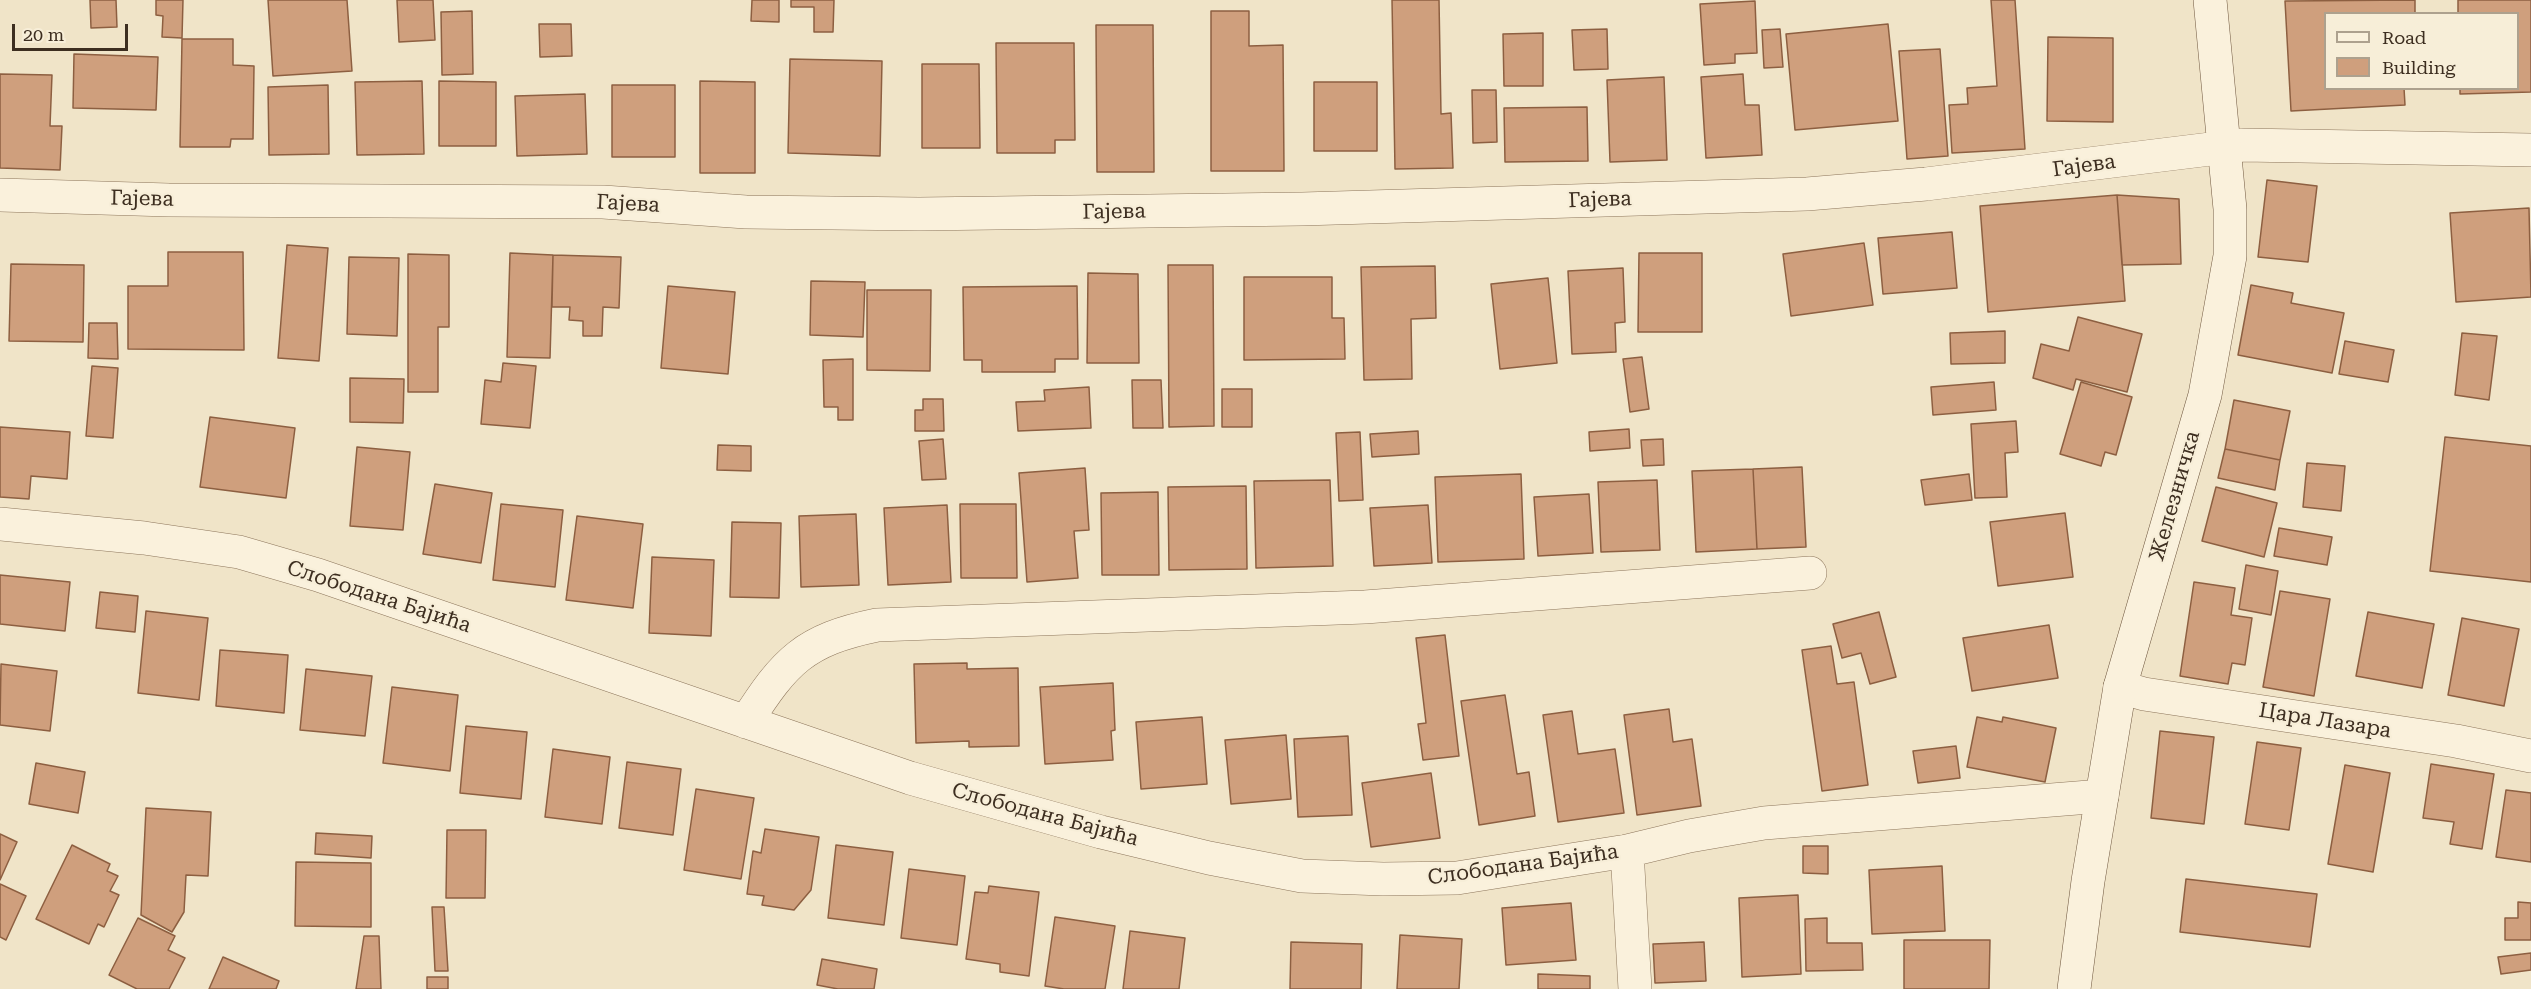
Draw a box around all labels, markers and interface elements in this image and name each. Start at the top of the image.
scale bar [15,12,130,50]
legend [2324,12,2519,90]
text: 20 m [23,24,64,45]
text: Road [2382,27,2426,48]
text: Building [2382,57,2456,78]
street label: Гајева [2051,149,2117,183]
street label: Гајева [110,186,174,212]
street label: Гајева [1568,186,1632,214]
street label: Гајева [596,190,660,218]
street label: Гајева [1082,199,1146,225]
street label: Железничка [2144,428,2206,564]
street label: Слободана Бајића [284,555,474,639]
street label: Цара Лазара [2257,698,2393,744]
street label: Слободана Бајића [949,778,1141,852]
street label: Слободана Бајића [1426,839,1620,891]

